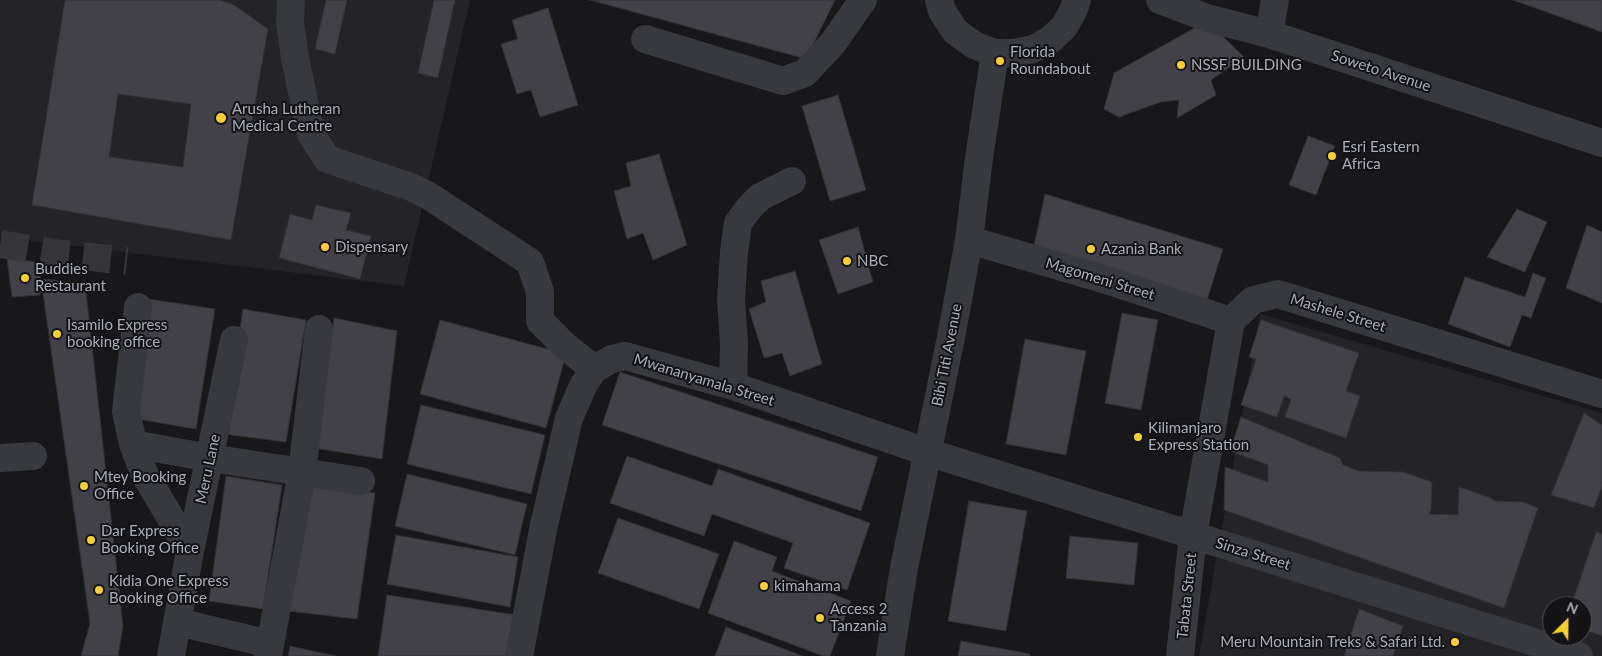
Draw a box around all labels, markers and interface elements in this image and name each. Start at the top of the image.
place label: Florida Roundabout [1010,43,1091,78]
street label: Soweto Avenue [1329,46,1433,96]
marker: Florida Roundabout [994,55,1006,67]
place label: NSSF BUILDING [1191,56,1302,74]
marker: NSSF BUILDING [1175,59,1187,71]
place label: Arusha Lutheran Medical Centre [232,100,341,135]
marker: Arusha Lutheran Medical Centre [214,111,228,125]
place label: Esri Eastern Africa [1342,138,1420,173]
marker: Esri Eastern Africa [1326,150,1338,162]
place label: Dispensary [335,238,408,256]
place label: Azania Bank [1101,240,1182,258]
marker: Dispensary [319,241,331,253]
marker: Azania Bank [1085,243,1097,255]
place label: NBC [857,252,888,270]
street label: Magomeni Street [1043,254,1157,304]
marker: NBC [841,255,853,267]
place label: Buddies Restaurant [35,260,106,295]
marker: Buddies Restaurant [19,272,31,284]
street label: Mashele Street [1288,290,1388,336]
street label: Bibi Titi Avenue [928,302,966,408]
place label: Isamilo Express booking office [67,316,167,351]
marker: Isamilo Express booking office [51,328,63,340]
street label: Mwananyamala Street [632,350,776,410]
place label: Kilimanjaro Express Station [1148,419,1249,454]
marker: Kilimanjaro Express Station [1132,431,1144,443]
street label: Meru Lane [192,433,224,505]
place label: Mtey Booking Office [94,468,186,503]
marker: Mtey Booking Office [78,480,90,492]
place label: Dar Express Booking Office [101,522,199,557]
marker: Dar Express Booking Office [85,534,97,546]
street label: Sinza Street [1213,534,1293,574]
street label: Tabata Street [1174,552,1200,640]
place label: Kidia One Express Booking Office [109,572,228,607]
place label: kimahama [774,577,841,595]
marker: kimahama [758,580,770,592]
marker: Kidia One Express Booking Office [93,584,105,596]
north arrow [1542,596,1592,646]
text: N [1564,598,1581,618]
place label: Access 2 Tanzania [830,600,887,635]
marker: Access 2 Tanzania [814,612,826,624]
place label: Meru Mountain Treks & Safari Ltd. [1220,633,1445,651]
marker: Meru Mountain Treks & Safari Ltd. [1449,636,1461,648]

